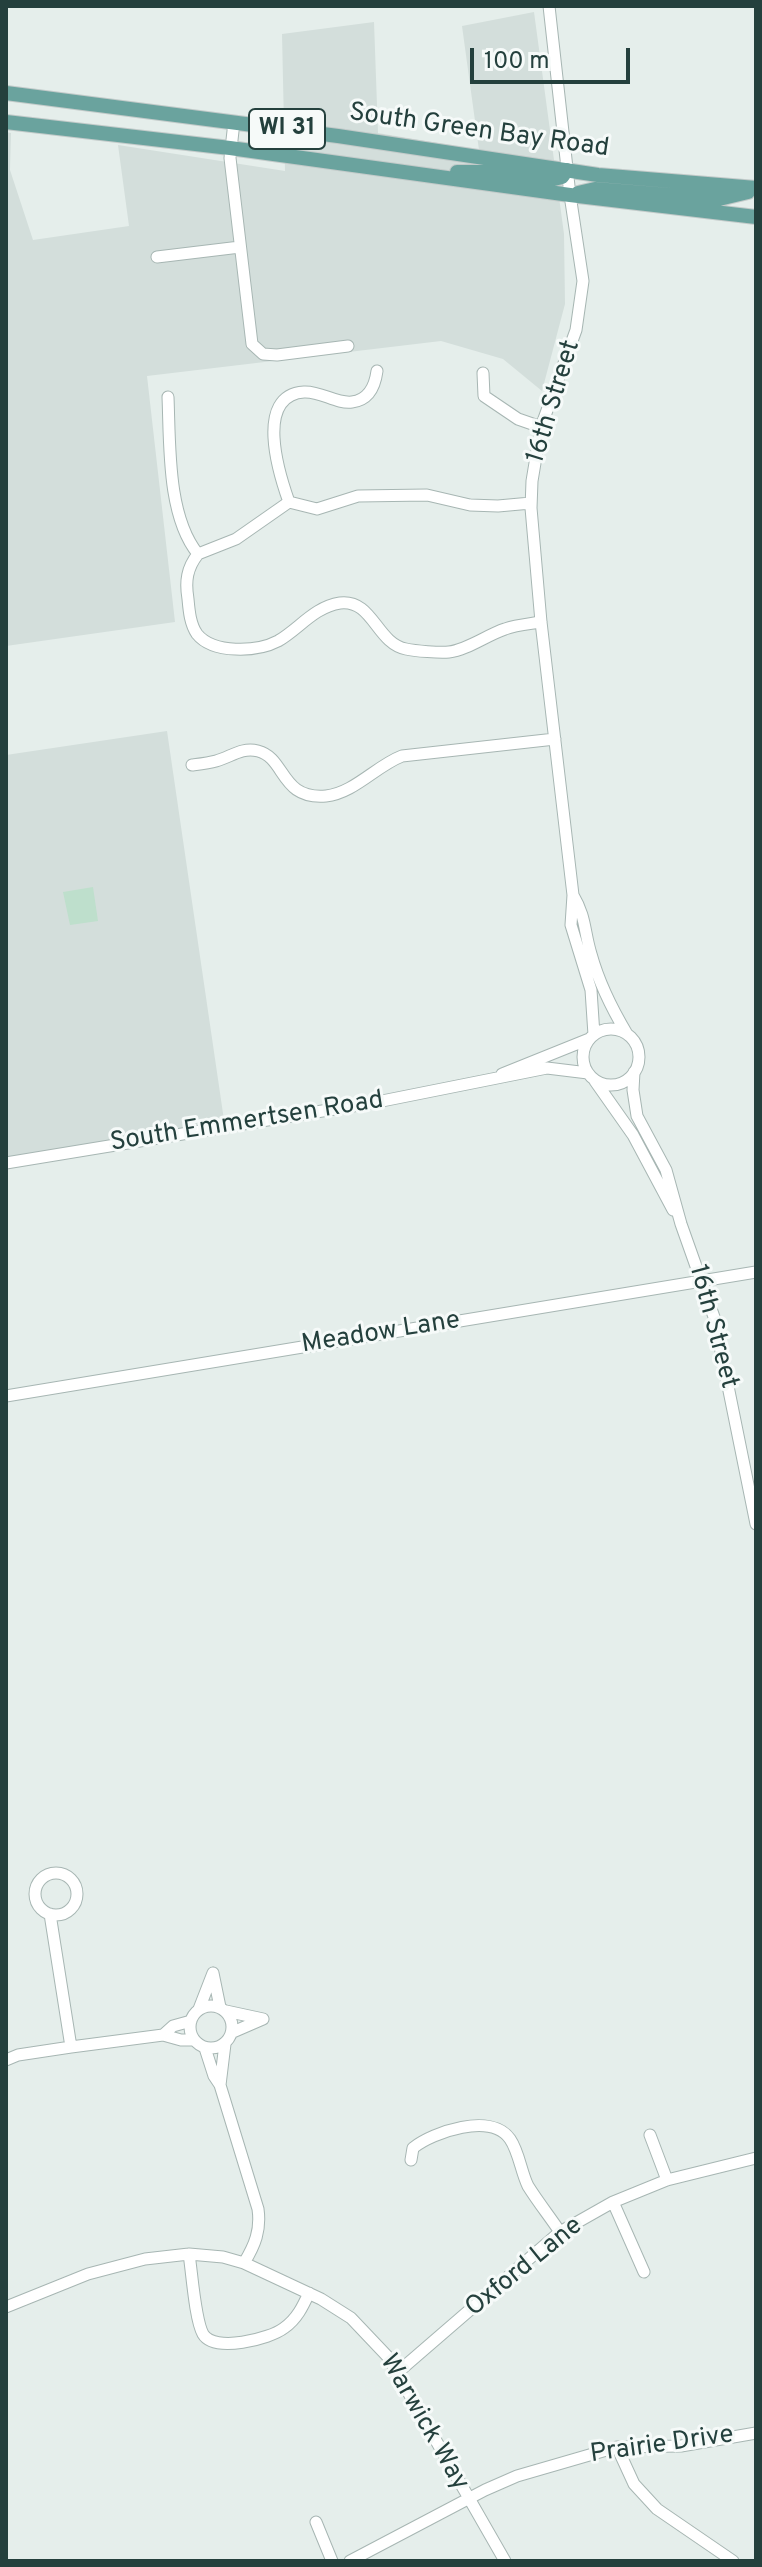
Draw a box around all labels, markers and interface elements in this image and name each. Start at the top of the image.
scale bar [474,32,634,82]
text: 100 m [484,47,550,77]
street label: South Green Bay Road [347,98,611,166]
road number: WI 31 [249,109,325,149]
street label: 16th Street [522,337,588,467]
street label: South Emmertsen Road [108,1086,386,1160]
street label: 16th Street [681,1262,743,1392]
street label: Meadow Lane [300,1306,462,1362]
street label: Oxford Lane [460,2211,590,2325]
street label: Warwick Way [371,2349,475,2497]
street label: Prairie Drive [588,2420,736,2472]

